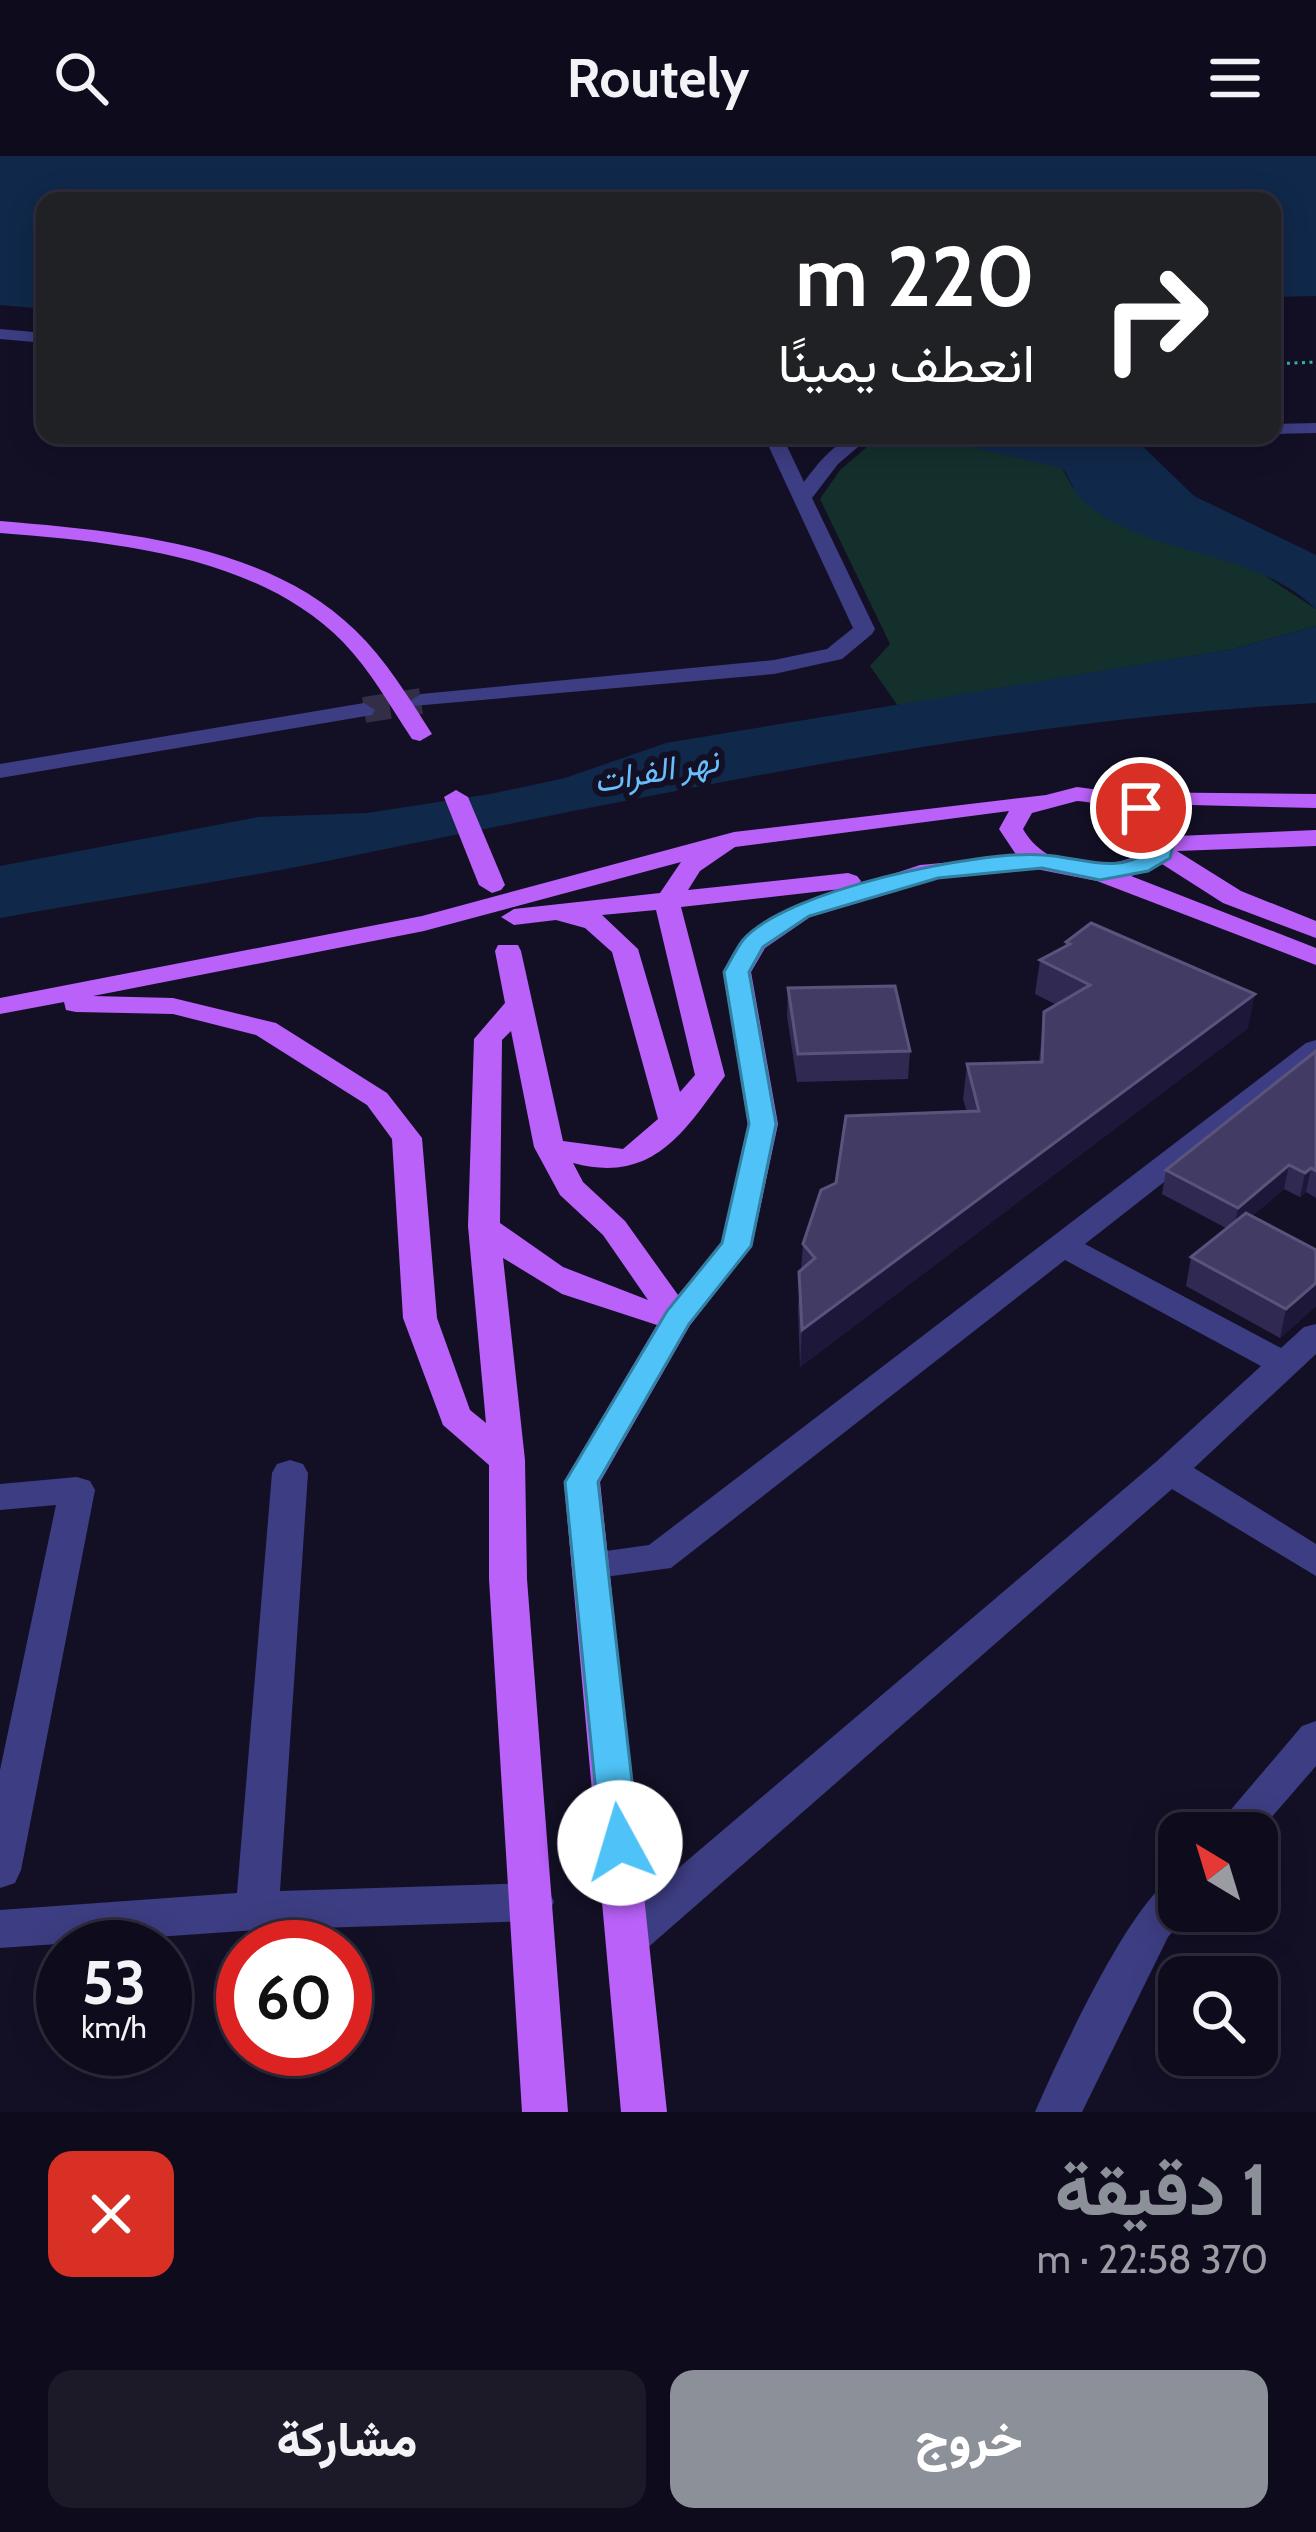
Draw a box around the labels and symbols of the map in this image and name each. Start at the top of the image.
water label: نهر الفرات [591,739,723,802]
pin [1090,757,1192,859]
position arrow [557,1780,683,1906]
north arrow [1158,1812,1278,1932]
speed limit sign: 60 [216,1920,372,2076]

